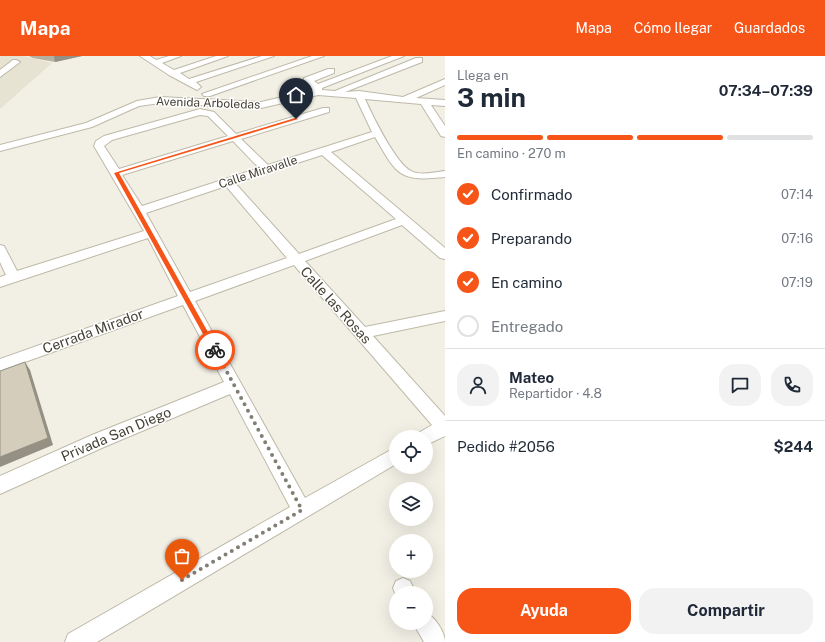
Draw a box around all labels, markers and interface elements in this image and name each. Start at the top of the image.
text: Mapa [20,17,70,39]
text: Mapa [576,20,612,36]
text: Cómo llegar [634,20,712,36]
text: Guardados [734,20,805,36]
text: Llega en [457,68,508,83]
pin [279,78,313,119]
text: 3 min [457,82,526,113]
text: 07:34–07:39 [719,82,813,99]
icon: home [285,84,307,106]
street label: Avenida Arboledas [156,94,260,112]
text: En camino · 270 m [457,146,566,161]
street label: Calle Miravalle [217,153,299,191]
icon: check [457,183,479,205]
text: Confirmado [491,186,572,203]
text: 07:14 [781,187,813,202]
icon: check [457,227,479,249]
text: Preparando [491,230,572,247]
text: 07:16 [781,231,813,246]
street label: Calle las Rosas [297,263,375,347]
icon: check [457,271,479,293]
text: En camino [491,274,563,291]
text: 07:19 [781,275,813,290]
street label: Cerrada Mirador [40,305,146,357]
text: Entregado [491,318,563,335]
courier [195,330,235,370]
icon: bike [204,339,226,361]
button: person [457,364,499,406]
button: chat [719,364,761,406]
button: phone [771,364,813,406]
text: Mateo [509,369,554,386]
text: Repartidor · 4.8 [509,386,602,401]
street label: Privada San Diego [59,404,174,464]
map controls [389,430,433,630]
button: locate [389,430,433,474]
text: Pedido #2056 [457,438,555,455]
text: $244 [774,438,813,455]
button: layers [389,482,433,526]
button: + [389,534,433,578]
pin [165,539,199,580]
icon: bag [171,545,193,567]
button: − [389,586,433,630]
button: Ayuda [457,588,631,634]
button: Compartir [639,588,813,634]

